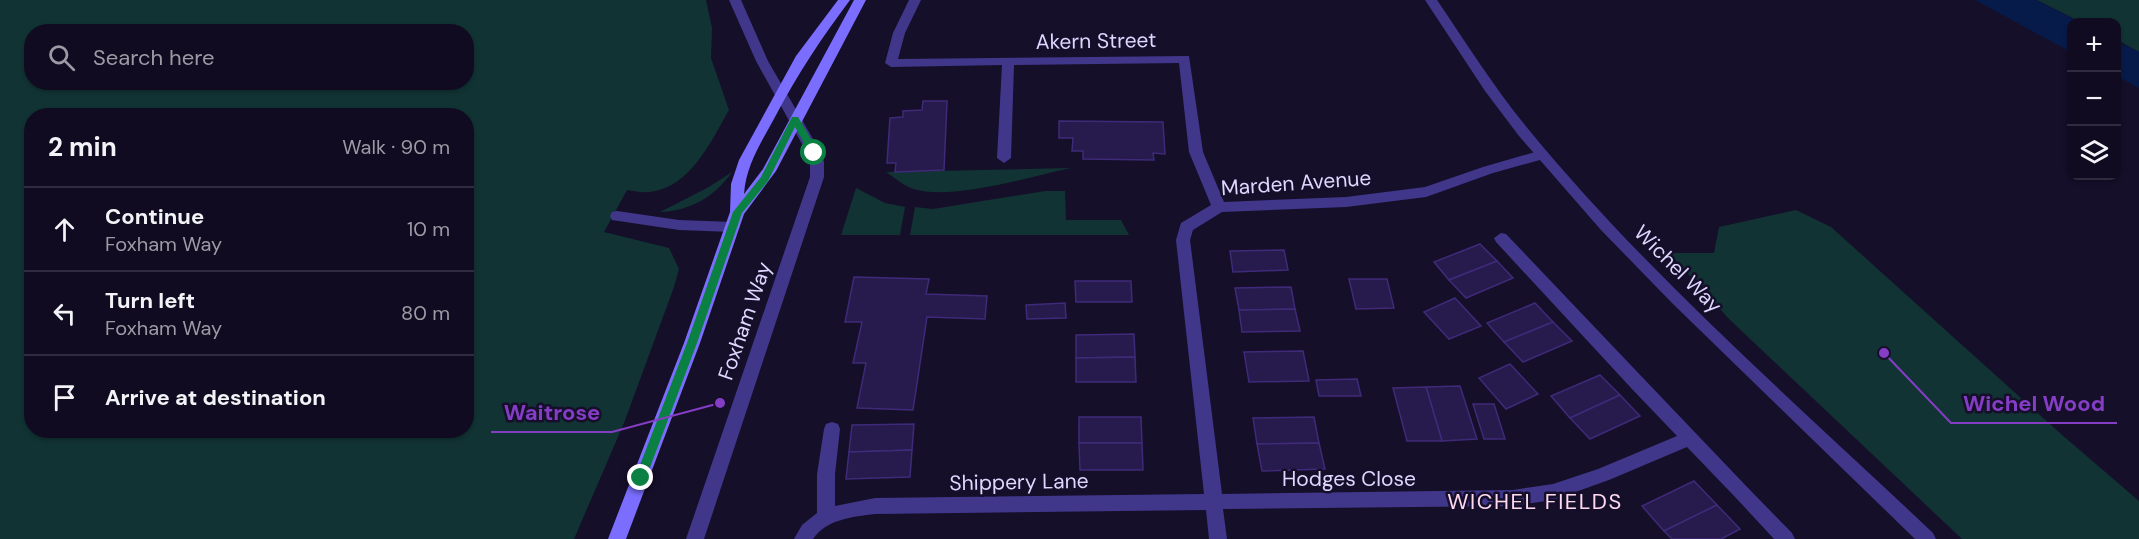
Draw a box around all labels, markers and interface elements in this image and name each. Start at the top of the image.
map controls [2067,18,2121,180]
button: + [2067,18,2121,72]
search box [24,24,474,90]
street label: Akern Street [1035,26,1157,56]
icon: search [45,41,78,74]
text: Search here [93,43,214,72]
button: − [2067,72,2121,126]
button: layers [2067,126,2121,180]
text: 2 min [48,130,117,164]
text: Walk · 90 m [342,134,450,160]
route start [800,139,826,165]
street label: Marden Avenue [1220,164,1372,202]
text: Continue [105,202,204,231]
icon: ahead [48,213,81,246]
text: 10 m [407,216,450,242]
street label: Wichel Way [1628,219,1728,319]
text: Foxham Way [105,231,222,257]
street label: Foxham Way [712,258,778,384]
text: Turn left [105,286,195,315]
icon: left [48,297,81,330]
text: 80 m [401,300,450,326]
text: Foxham Way [105,315,222,341]
icon: arrive [48,381,81,414]
text: Arrive at destination [105,383,326,412]
callout: Wichel Wood [1951,383,2117,423]
text: Wichel Wood [1963,389,2105,418]
callout: Waitrose [491,392,612,432]
text: Waitrose [504,398,600,427]
route end [627,464,653,490]
street label: Hodges Close [1282,465,1416,493]
street label: Shippery Lane [949,467,1089,497]
district label: WICHEL FIELDS [1447,487,1623,516]

